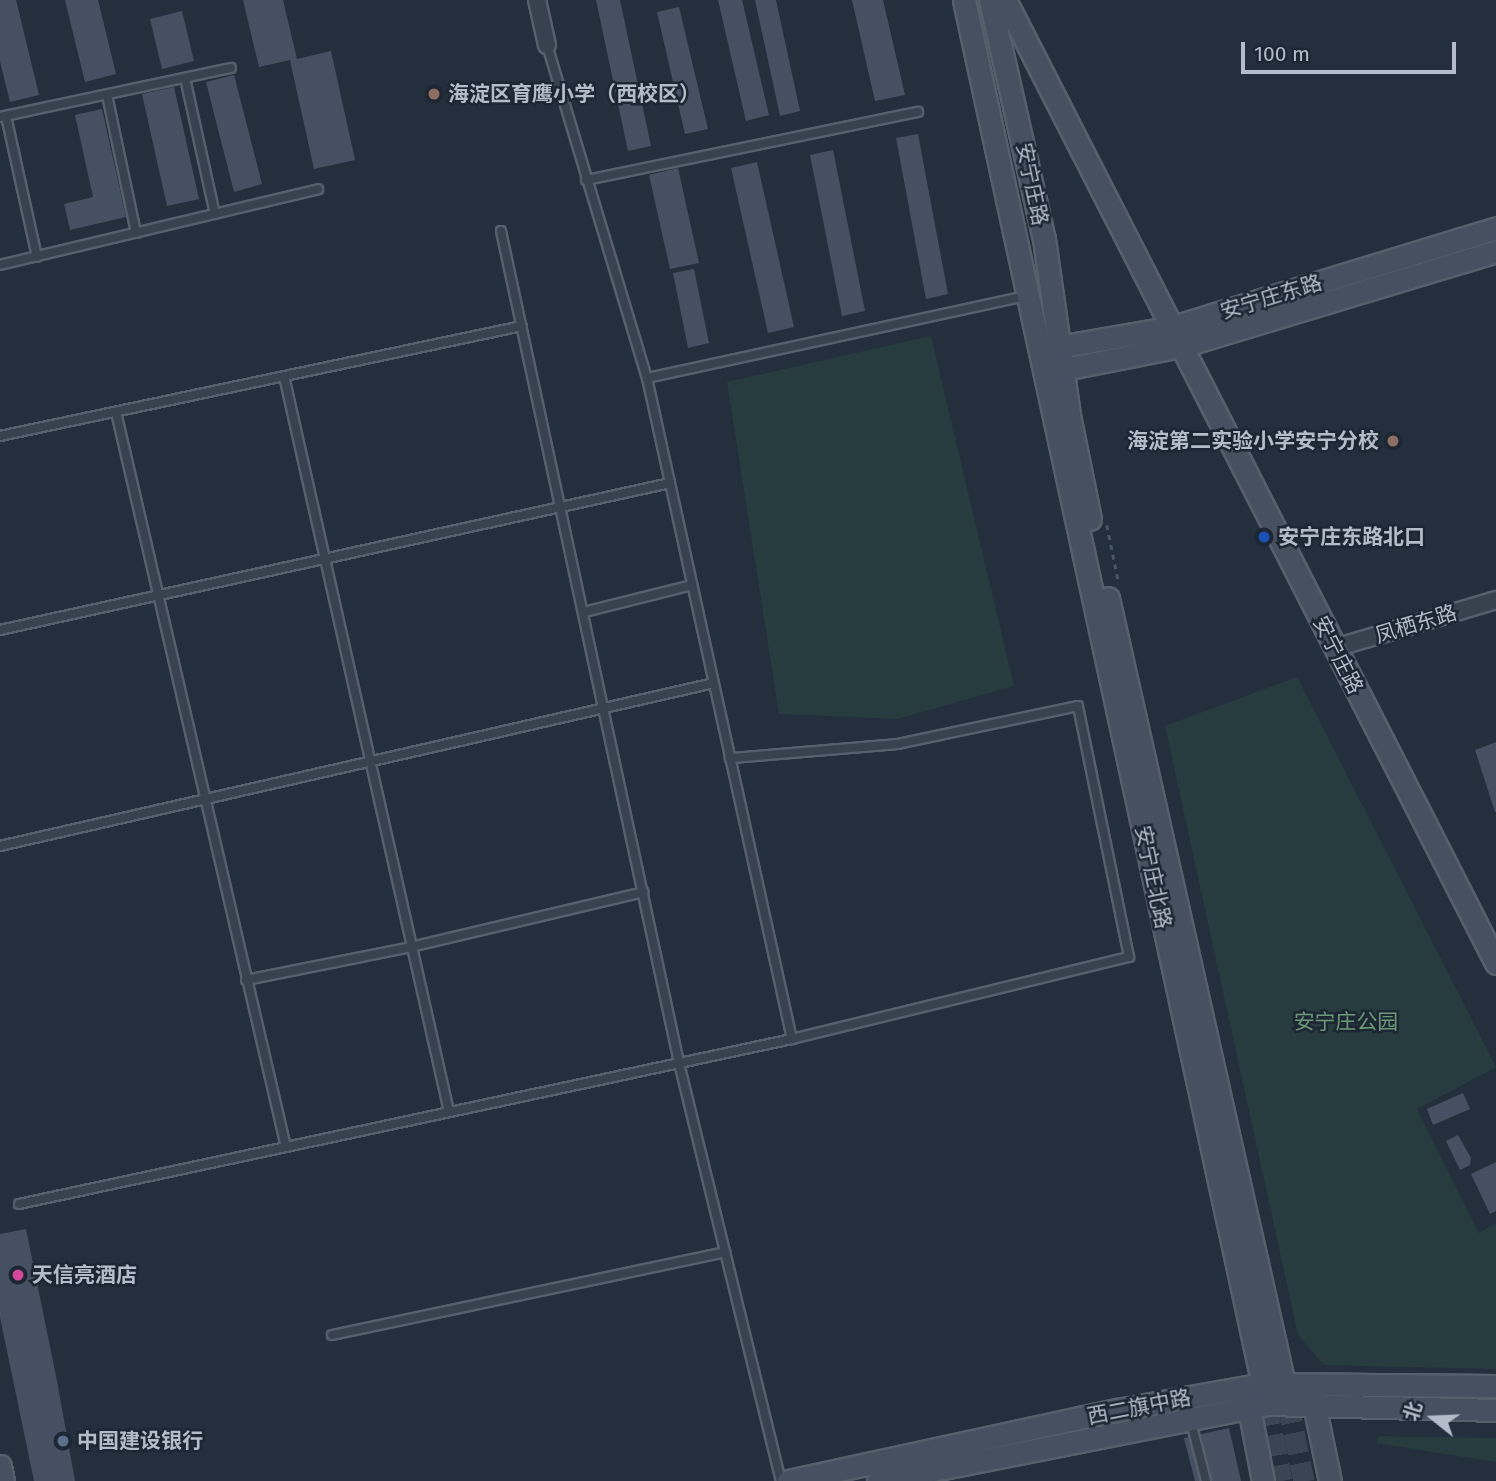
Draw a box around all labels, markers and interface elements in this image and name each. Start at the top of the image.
scale bar [1244,28,1459,72]
text: 100 m [1254,41,1310,67]
place label: 海淀区育鹰小学（西校区） [448,81,700,107]
marker: 海淀区育鹰小学（西校区） [426,86,442,102]
street label: 安宁庄路 [1011,140,1053,228]
street label: 安宁庄东路 [1217,270,1325,324]
place label: 海淀第二实验小学安宁分校 [1127,428,1379,454]
marker: 海淀第二实验小学安宁分校 [1385,433,1401,449]
place label: 安宁庄东路北口 [1278,524,1425,550]
marker: 安宁庄东路北口 [1256,529,1272,545]
street label: 凤栖东路 [1372,600,1460,648]
street label: 安宁庄路 [1308,612,1368,698]
street label: 安宁庄北路 [1130,823,1176,931]
park label: 安宁庄公园 [1294,1009,1398,1035]
place label: 天信亮酒店 [32,1262,137,1288]
marker: 天信亮酒店 [10,1267,26,1283]
north arrow [1398,1383,1468,1453]
street label: 西二旗中路 [1085,1385,1193,1429]
text: 北 [1399,1399,1426,1424]
place label: 中国建设银行 [77,1428,203,1454]
marker: 中国建设银行 [55,1433,71,1449]

